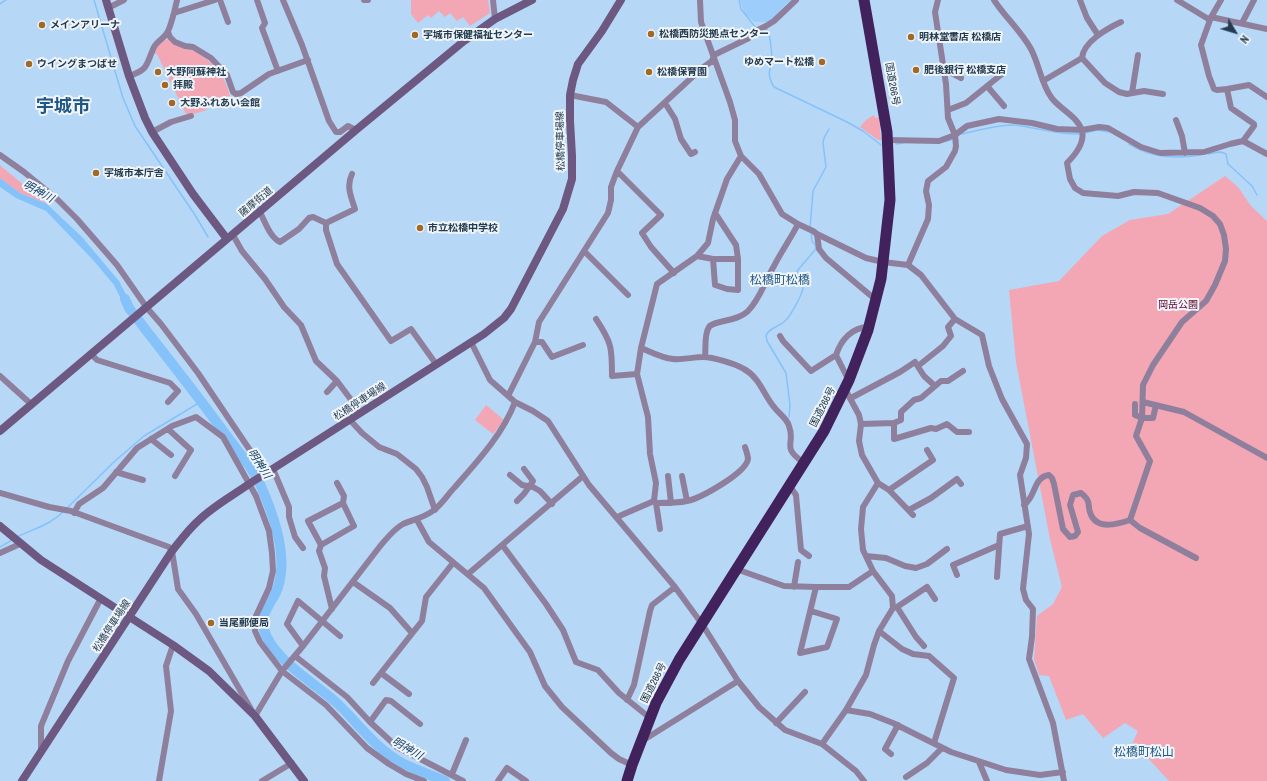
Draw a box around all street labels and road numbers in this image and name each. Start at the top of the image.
street label: 国道266号 [882,61,902,107]
street label: 松橋停車場線 [554,111,568,171]
street label: 薩摩街道 [237,185,275,219]
street label: 松橋停車場線 [332,381,388,423]
street label: 国道266号 [808,385,838,429]
street label: 松橋停車場線 [91,598,133,654]
street label: 国道266号 [639,661,669,705]

